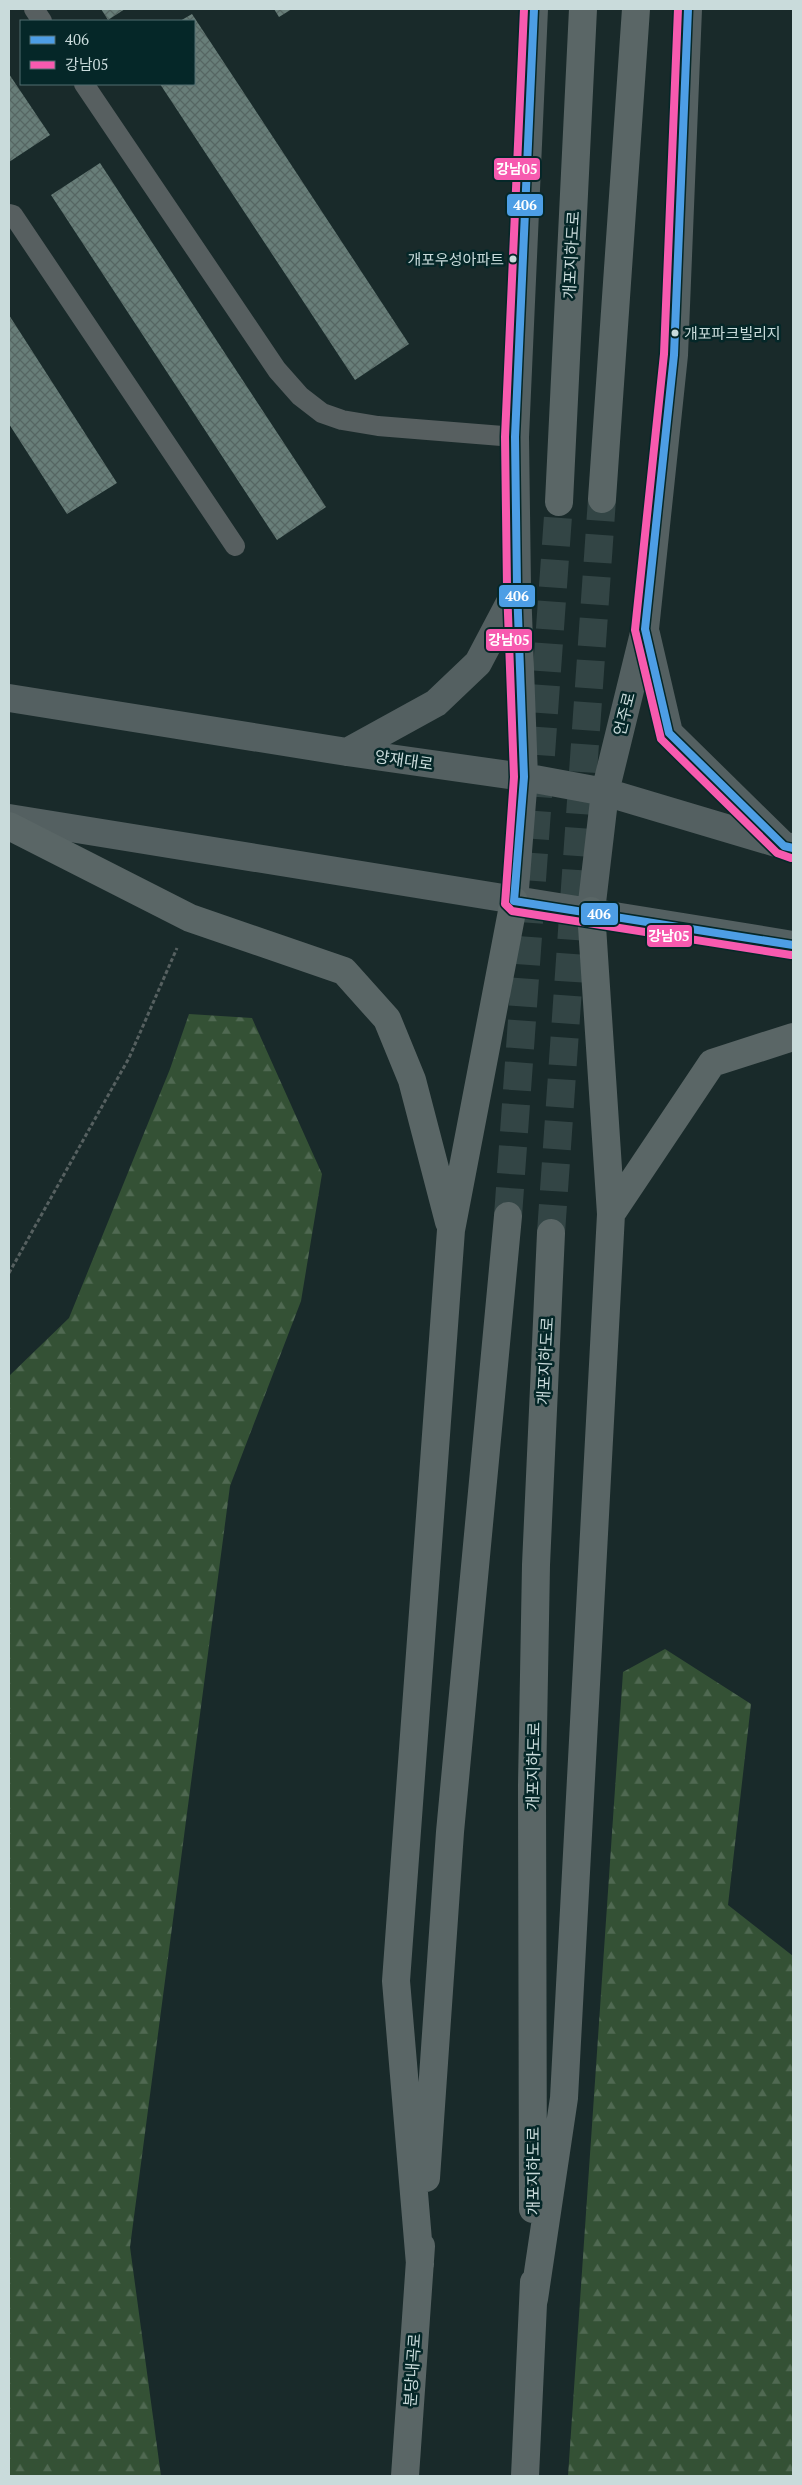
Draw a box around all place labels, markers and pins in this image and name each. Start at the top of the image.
place label: 개포우성아파트 [407,249,504,269]
marker: 개포우성아파트 [508,254,518,264]
place label: 개포파크빌리지 [684,323,781,343]
marker: 개포파크빌리지 [670,328,680,338]

